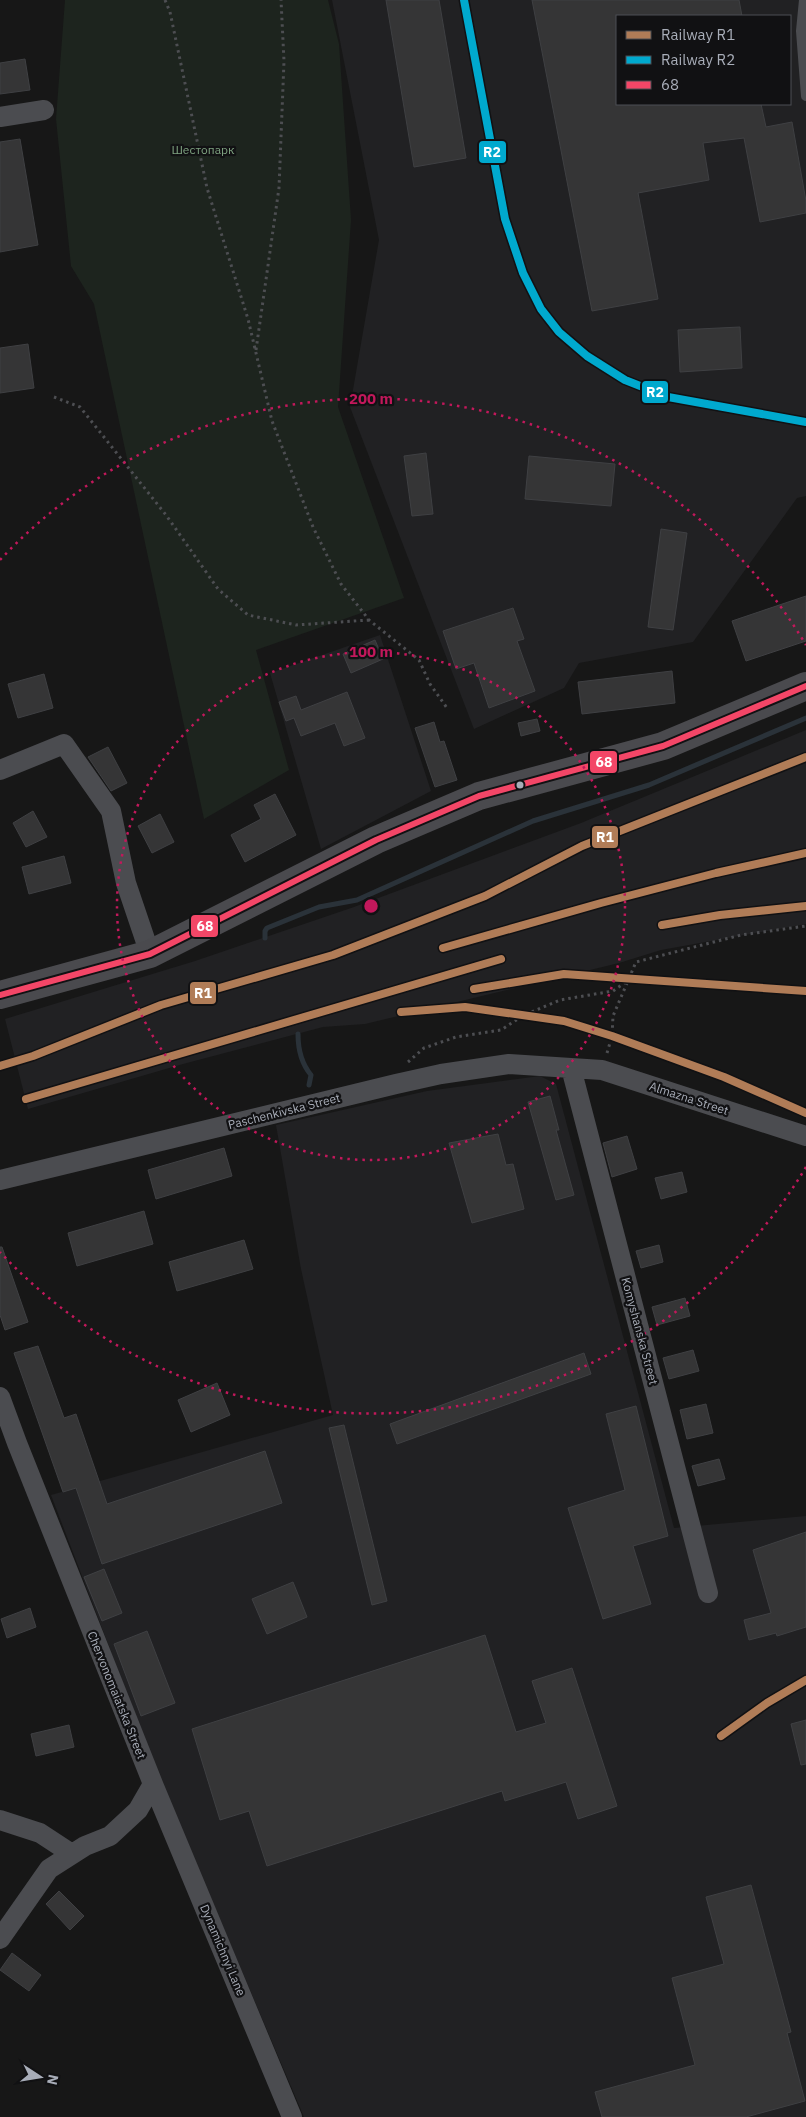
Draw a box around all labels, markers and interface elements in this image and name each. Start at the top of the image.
legend [616,15,791,105]
text: Railway R1 [661,25,735,44]
text: Railway R2 [661,50,735,69]
text: 68 [661,75,679,94]
line badge: R2 [478,140,507,164]
park label: Шестопарк [171,142,235,157]
text: R2 [483,143,501,161]
line badge: R2 [641,380,669,404]
text: R2 [646,383,664,401]
text: 200 m [349,389,393,408]
text: 100 m [349,642,393,661]
line badge: 68 [589,750,618,774]
text: 68 [596,753,612,771]
unlabelled marker [515,780,525,790]
line badge: R1 [591,825,619,849]
text: R1 [596,828,615,846]
centre of rings [362,897,380,915]
line badge: 68 [190,914,219,938]
text: 68 [197,917,213,935]
line badge: R1 [189,981,217,1005]
text: R1 [194,984,213,1002]
street label: Almazna Street [648,1078,730,1118]
street label: Paschenkivska Street [226,1090,342,1132]
street label: Komyshanska Street [618,1276,662,1386]
street label: Chervonomaiatska Street [85,1629,149,1761]
street label: Dynamichnyi Lane [197,1902,249,1998]
north arrow [15,2052,65,2102]
text: N [43,2073,63,2087]

